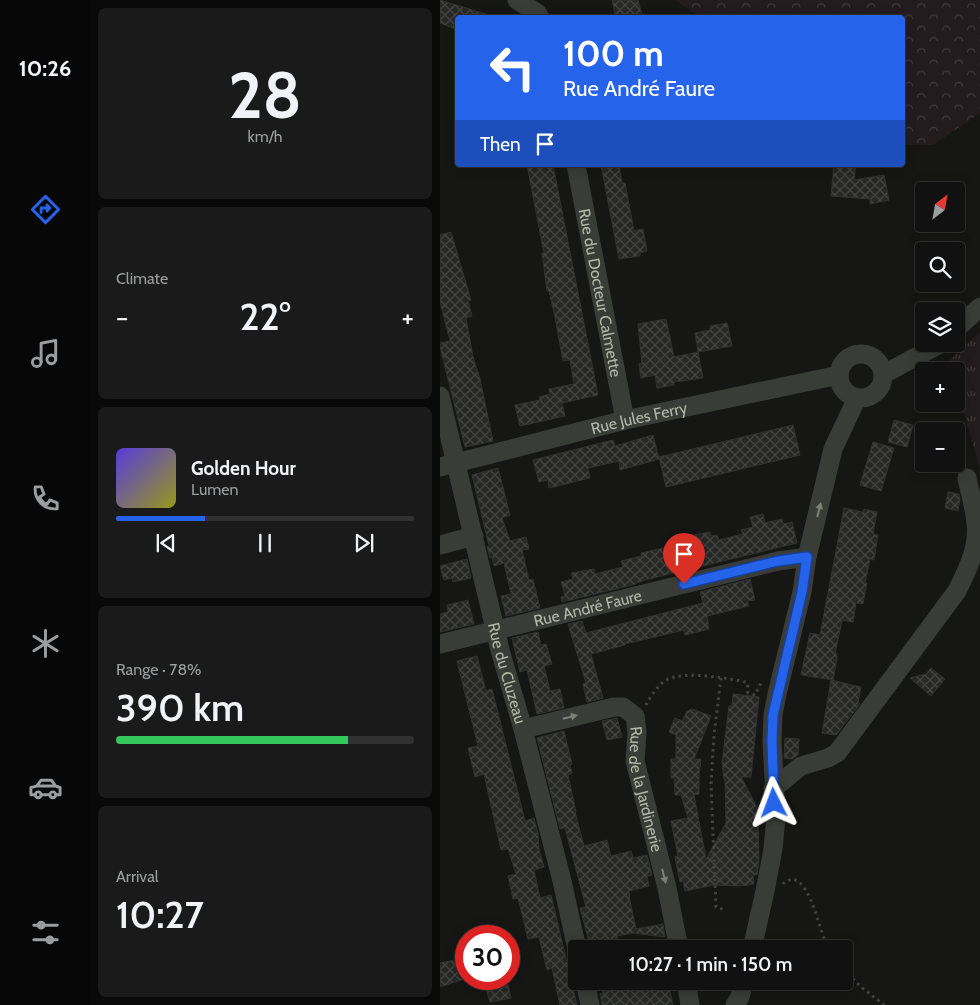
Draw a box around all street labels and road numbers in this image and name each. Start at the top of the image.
street label: Rue du Docteur Calmette [575,207,626,379]
street label: Rue Jules Ferry [589,398,689,438]
street label: Rue André Faure [532,585,644,630]
street label: Rue du Cluzeau [484,620,530,726]
street label: Rue de la Jardinerie [625,725,667,854]

